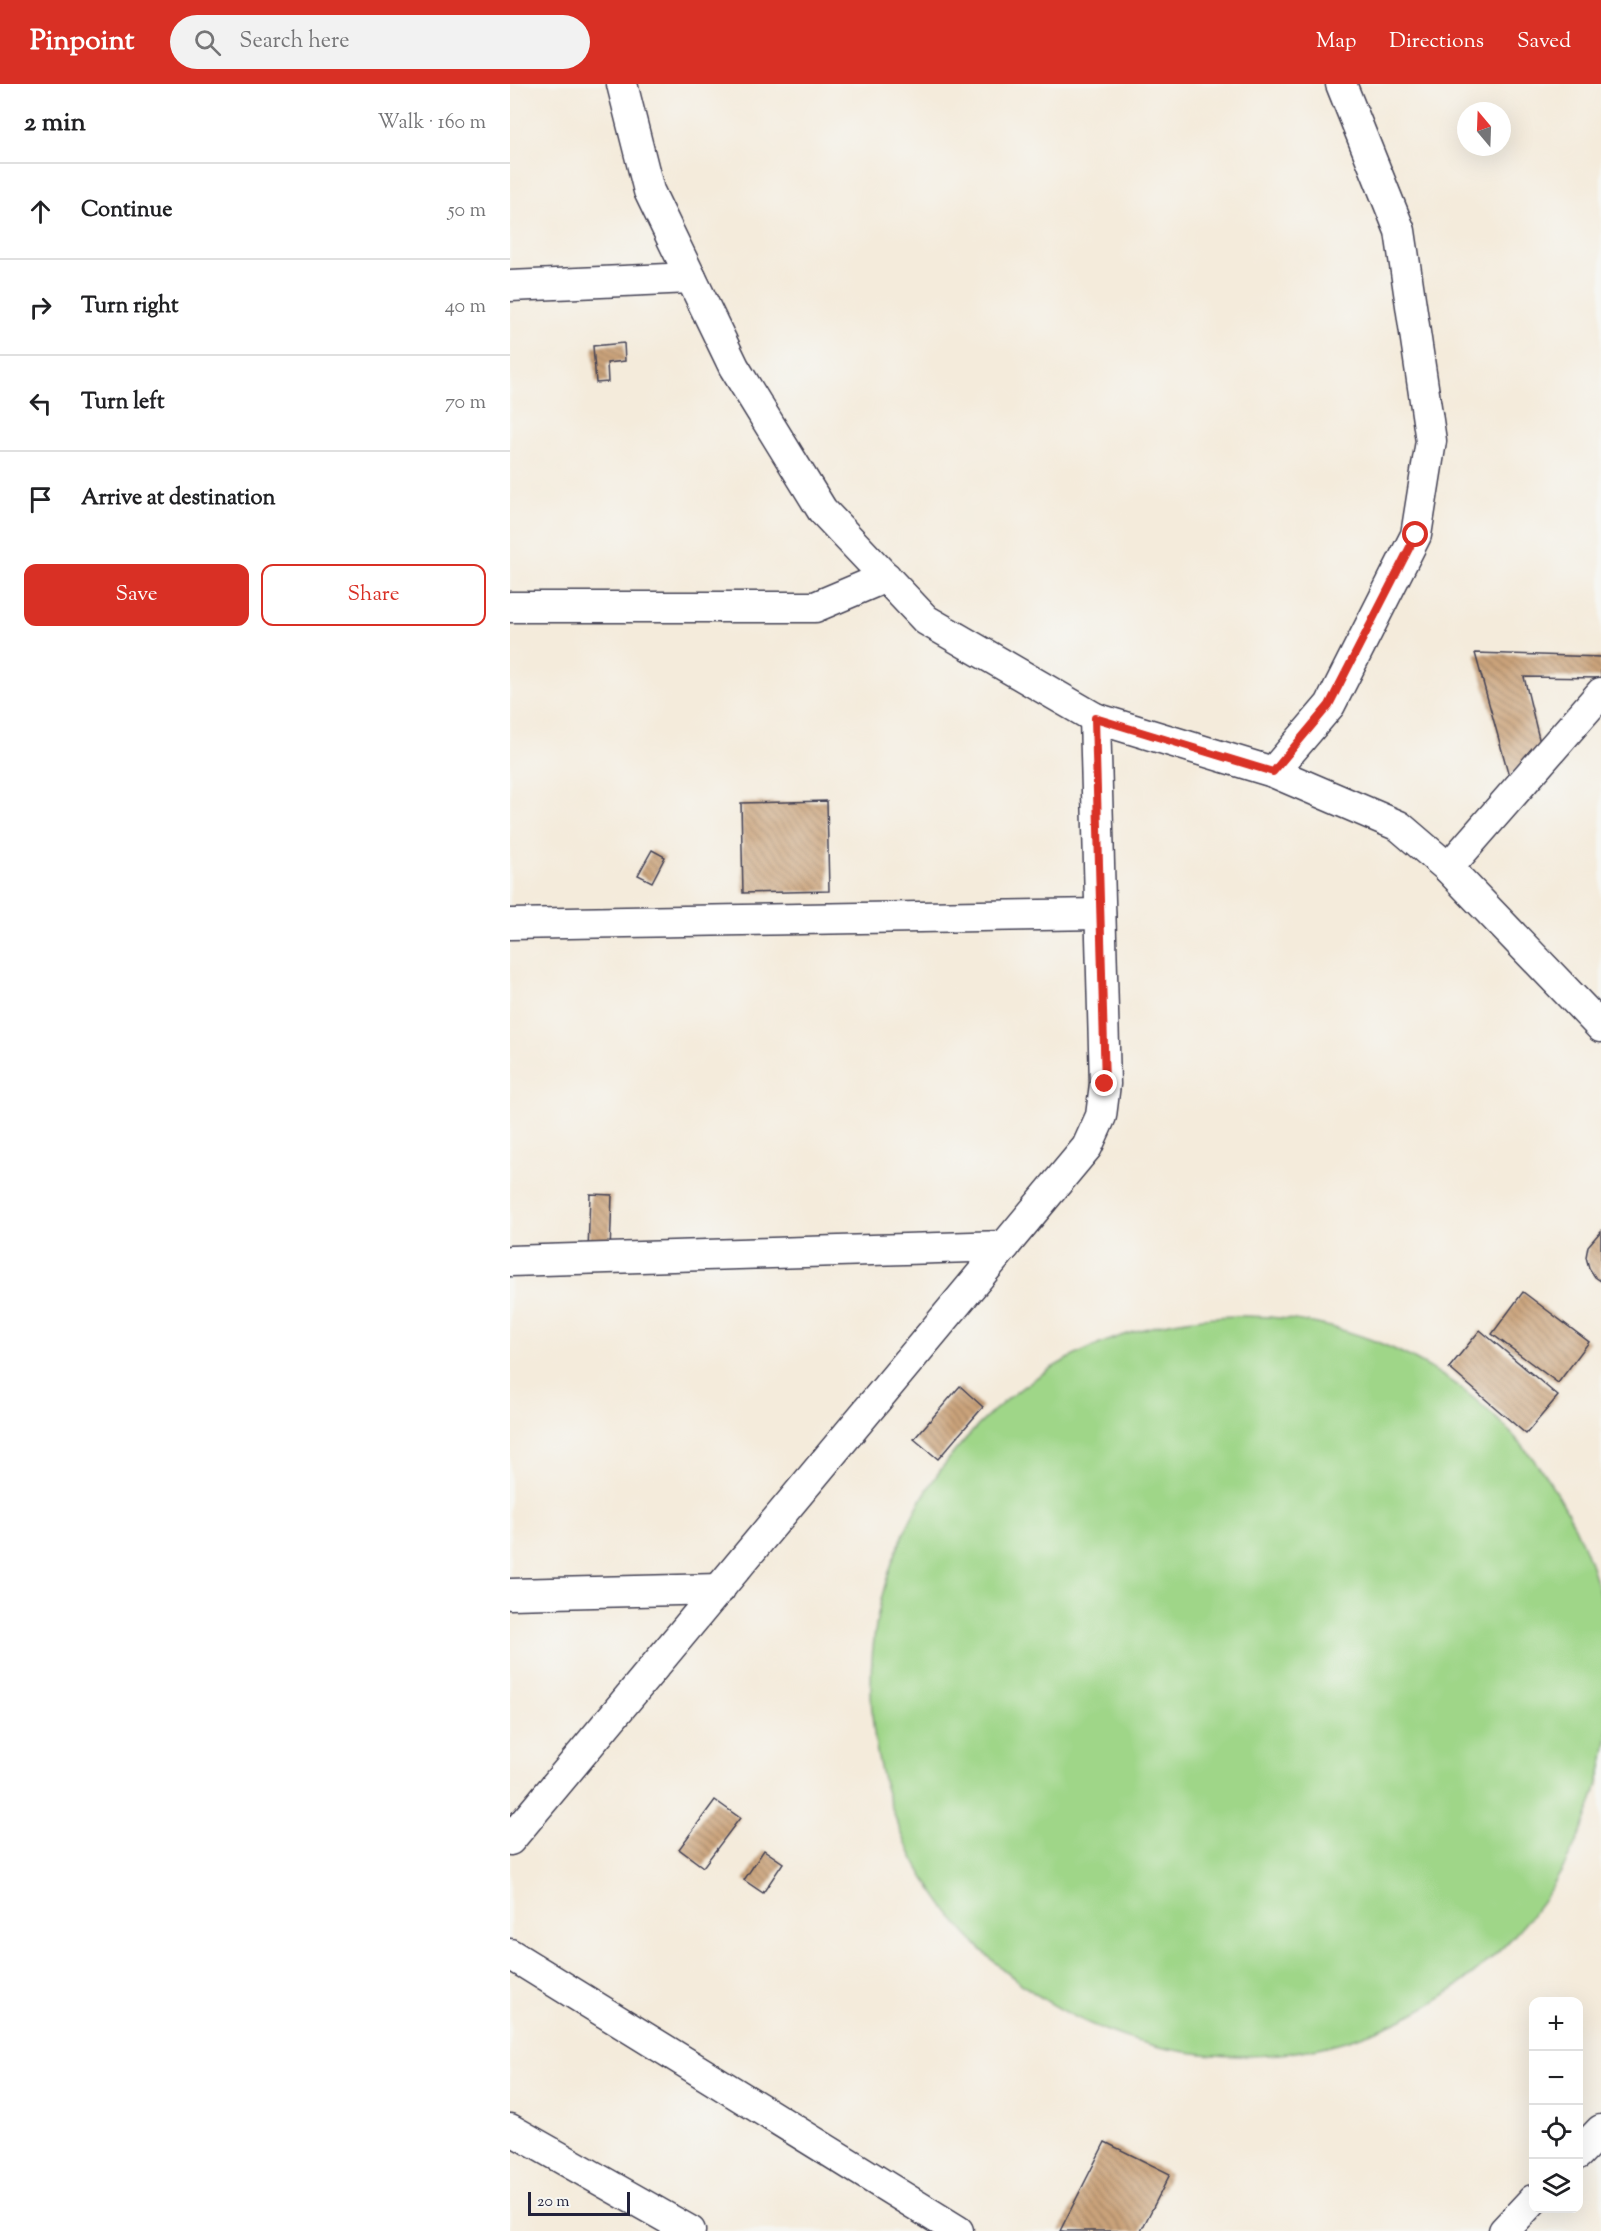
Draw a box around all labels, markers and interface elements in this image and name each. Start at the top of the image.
search box [170,15,590,69]
text: Pinpoint [30,22,134,62]
icon: search [191,26,224,59]
text: Search here [239,26,350,58]
text: Map [1316,27,1356,57]
text: Directions [1389,27,1484,57]
text: Saved [1517,27,1571,57]
north arrow [1457,102,1511,156]
text: 2 min [24,105,86,142]
text: Walk · 160 m [377,109,486,138]
icon: ahead [24,195,57,228]
text: Continue [81,195,172,227]
text: 50 m [448,197,486,226]
icon: right [24,291,57,324]
text: Turn right [81,291,178,323]
text: 40 m [445,293,486,322]
icon: left [24,387,57,420]
text: Turn left [81,387,164,419]
text: 70 m [445,389,486,418]
icon: arrive [24,483,57,516]
text: Arrive at destination [81,483,276,515]
route start [1402,521,1428,547]
button: Save [24,564,249,626]
button: Share [261,564,486,626]
route end [1091,1070,1117,1096]
map controls [1529,1997,1583,2213]
button: + [1529,1997,1583,2051]
button: − [1529,2051,1583,2105]
button: locate [1529,2105,1583,2159]
button: layers [1529,2159,1583,2213]
scale bar [528,2189,630,2216]
text: 20 m [537,2191,570,2214]

